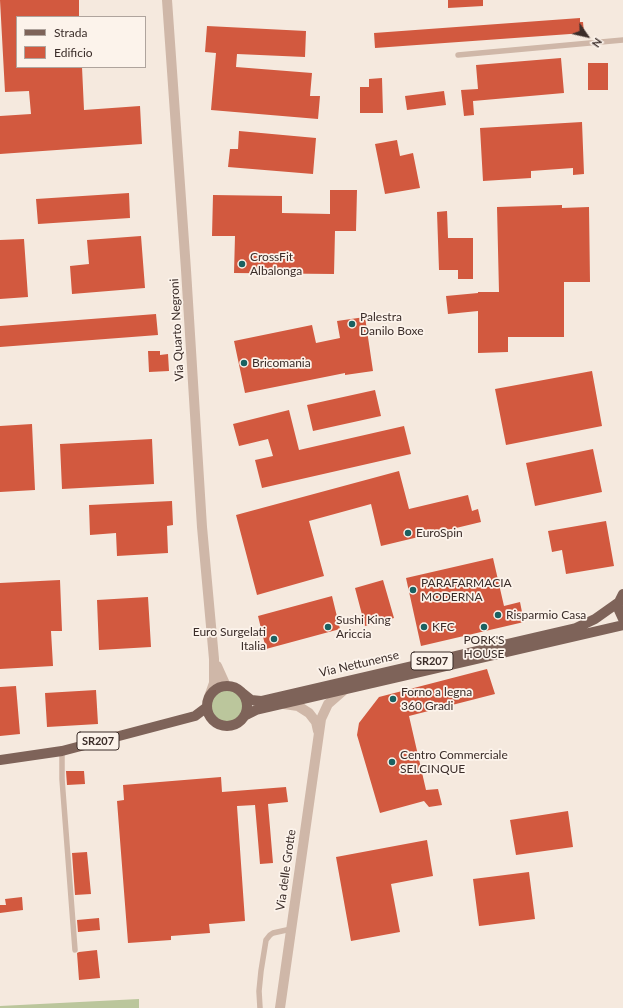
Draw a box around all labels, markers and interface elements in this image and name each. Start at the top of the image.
legend [16,16,146,68]
north arrow [567,16,607,56]
text: Strada [54,25,87,40]
text: N [590,36,605,50]
text: Edificio [54,45,93,60]
place label: CrossFit Albalonga [250,250,302,278]
marker: CrossFit Albalonga [237,259,247,269]
street label: Via Quarto Negroni [167,278,187,382]
place label: Palestra Danilo Boxe [360,310,423,338]
marker: Palestra Danilo Boxe [347,319,357,329]
place label: Bricomania [252,356,311,370]
marker: Bricomania [239,358,249,368]
place label: EuroSpin [416,526,463,540]
marker: EuroSpin [403,528,413,538]
place label: PARAFARMACIA MODERNA [421,576,512,604]
marker: PARAFARMACIA MODERNA [408,585,418,595]
place label: Risparmio Casa [506,608,586,622]
marker: Risparmio Casa [493,610,503,620]
place label: Sushi King Ariccia [336,613,391,641]
place label: KFC [432,620,455,634]
marker: Sushi King Ariccia [323,622,333,632]
marker: KFC [419,622,429,632]
marker: PORK'S HOUSE [479,622,489,632]
place label: Euro Surgelati Italia [193,625,266,653]
place label: PORK'S HOUSE [463,633,505,661]
marker: Euro Surgelati Italia [269,634,279,644]
street label: Via Nettunense [318,648,400,680]
road number: SR207 [411,652,453,670]
place label: Forno a legna 360 Gradi [401,685,472,713]
marker: Forno a legna 360 Gradi [388,694,398,704]
road number: SR207 [77,732,119,750]
place label: Centro Commerciale SEI.CINQUE [400,748,508,776]
marker: Centro Commerciale SEI.CINQUE [387,757,397,767]
street label: Via delle Grotte [273,828,299,912]

